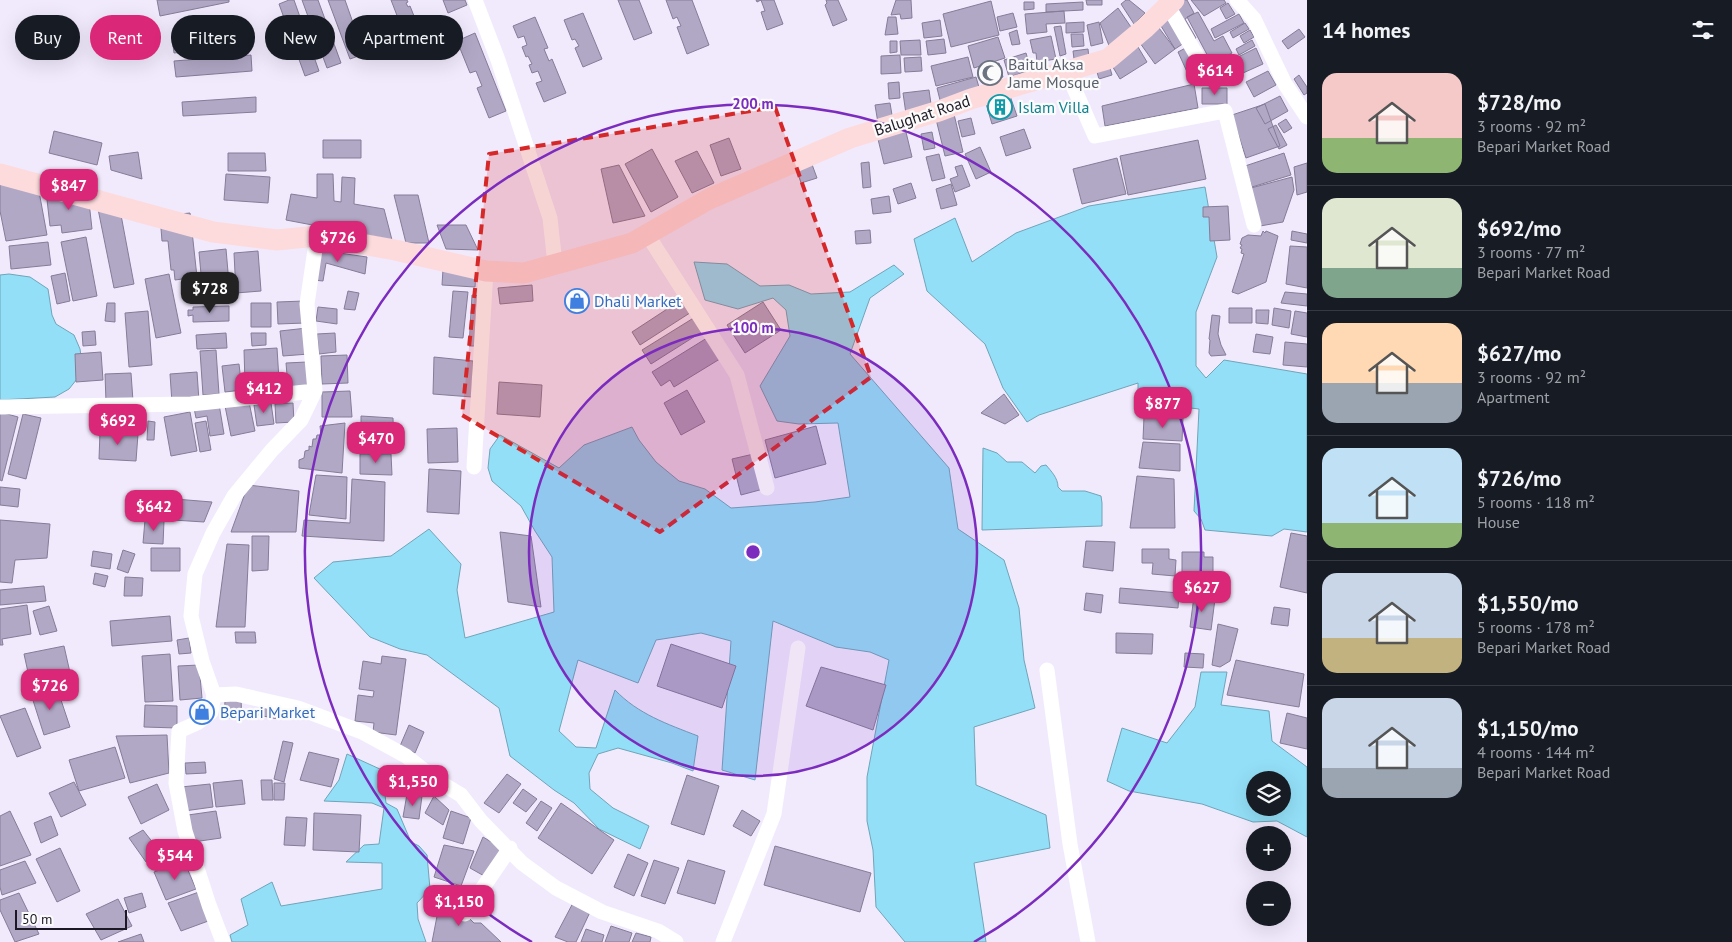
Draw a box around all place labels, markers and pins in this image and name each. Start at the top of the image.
place label: Baitul Aksa Jame Mosque [1007,54,1099,92]
pin: $614 [1185,54,1245,96]
mosque icon: Baitul Aksa Jame Mosque [977,60,1003,86]
building icon: Islam Villa [987,94,1013,120]
place label: Islam Villa [1018,97,1089,117]
pin: $847 [39,168,99,211]
pin: $726 [308,220,368,263]
pin: $728 [180,272,240,314]
shop icon: Dhali Market [564,288,590,314]
place label: Dhali Market [594,291,682,311]
pin: $412 [234,372,294,414]
pin: $877 [1133,386,1193,429]
pin: $692 [88,404,148,446]
pin: $470 [346,422,406,464]
pin: $642 [124,490,184,532]
centre of rings [744,543,762,561]
pin: $627 [1172,570,1232,613]
pin: $726 [20,668,80,711]
shop icon: Bepari Market [189,699,215,725]
place label: Bepari Market [220,702,316,722]
pin: $1,550 [372,764,454,807]
pin: $544 [145,838,205,881]
pin: $1,150 [418,884,500,927]

